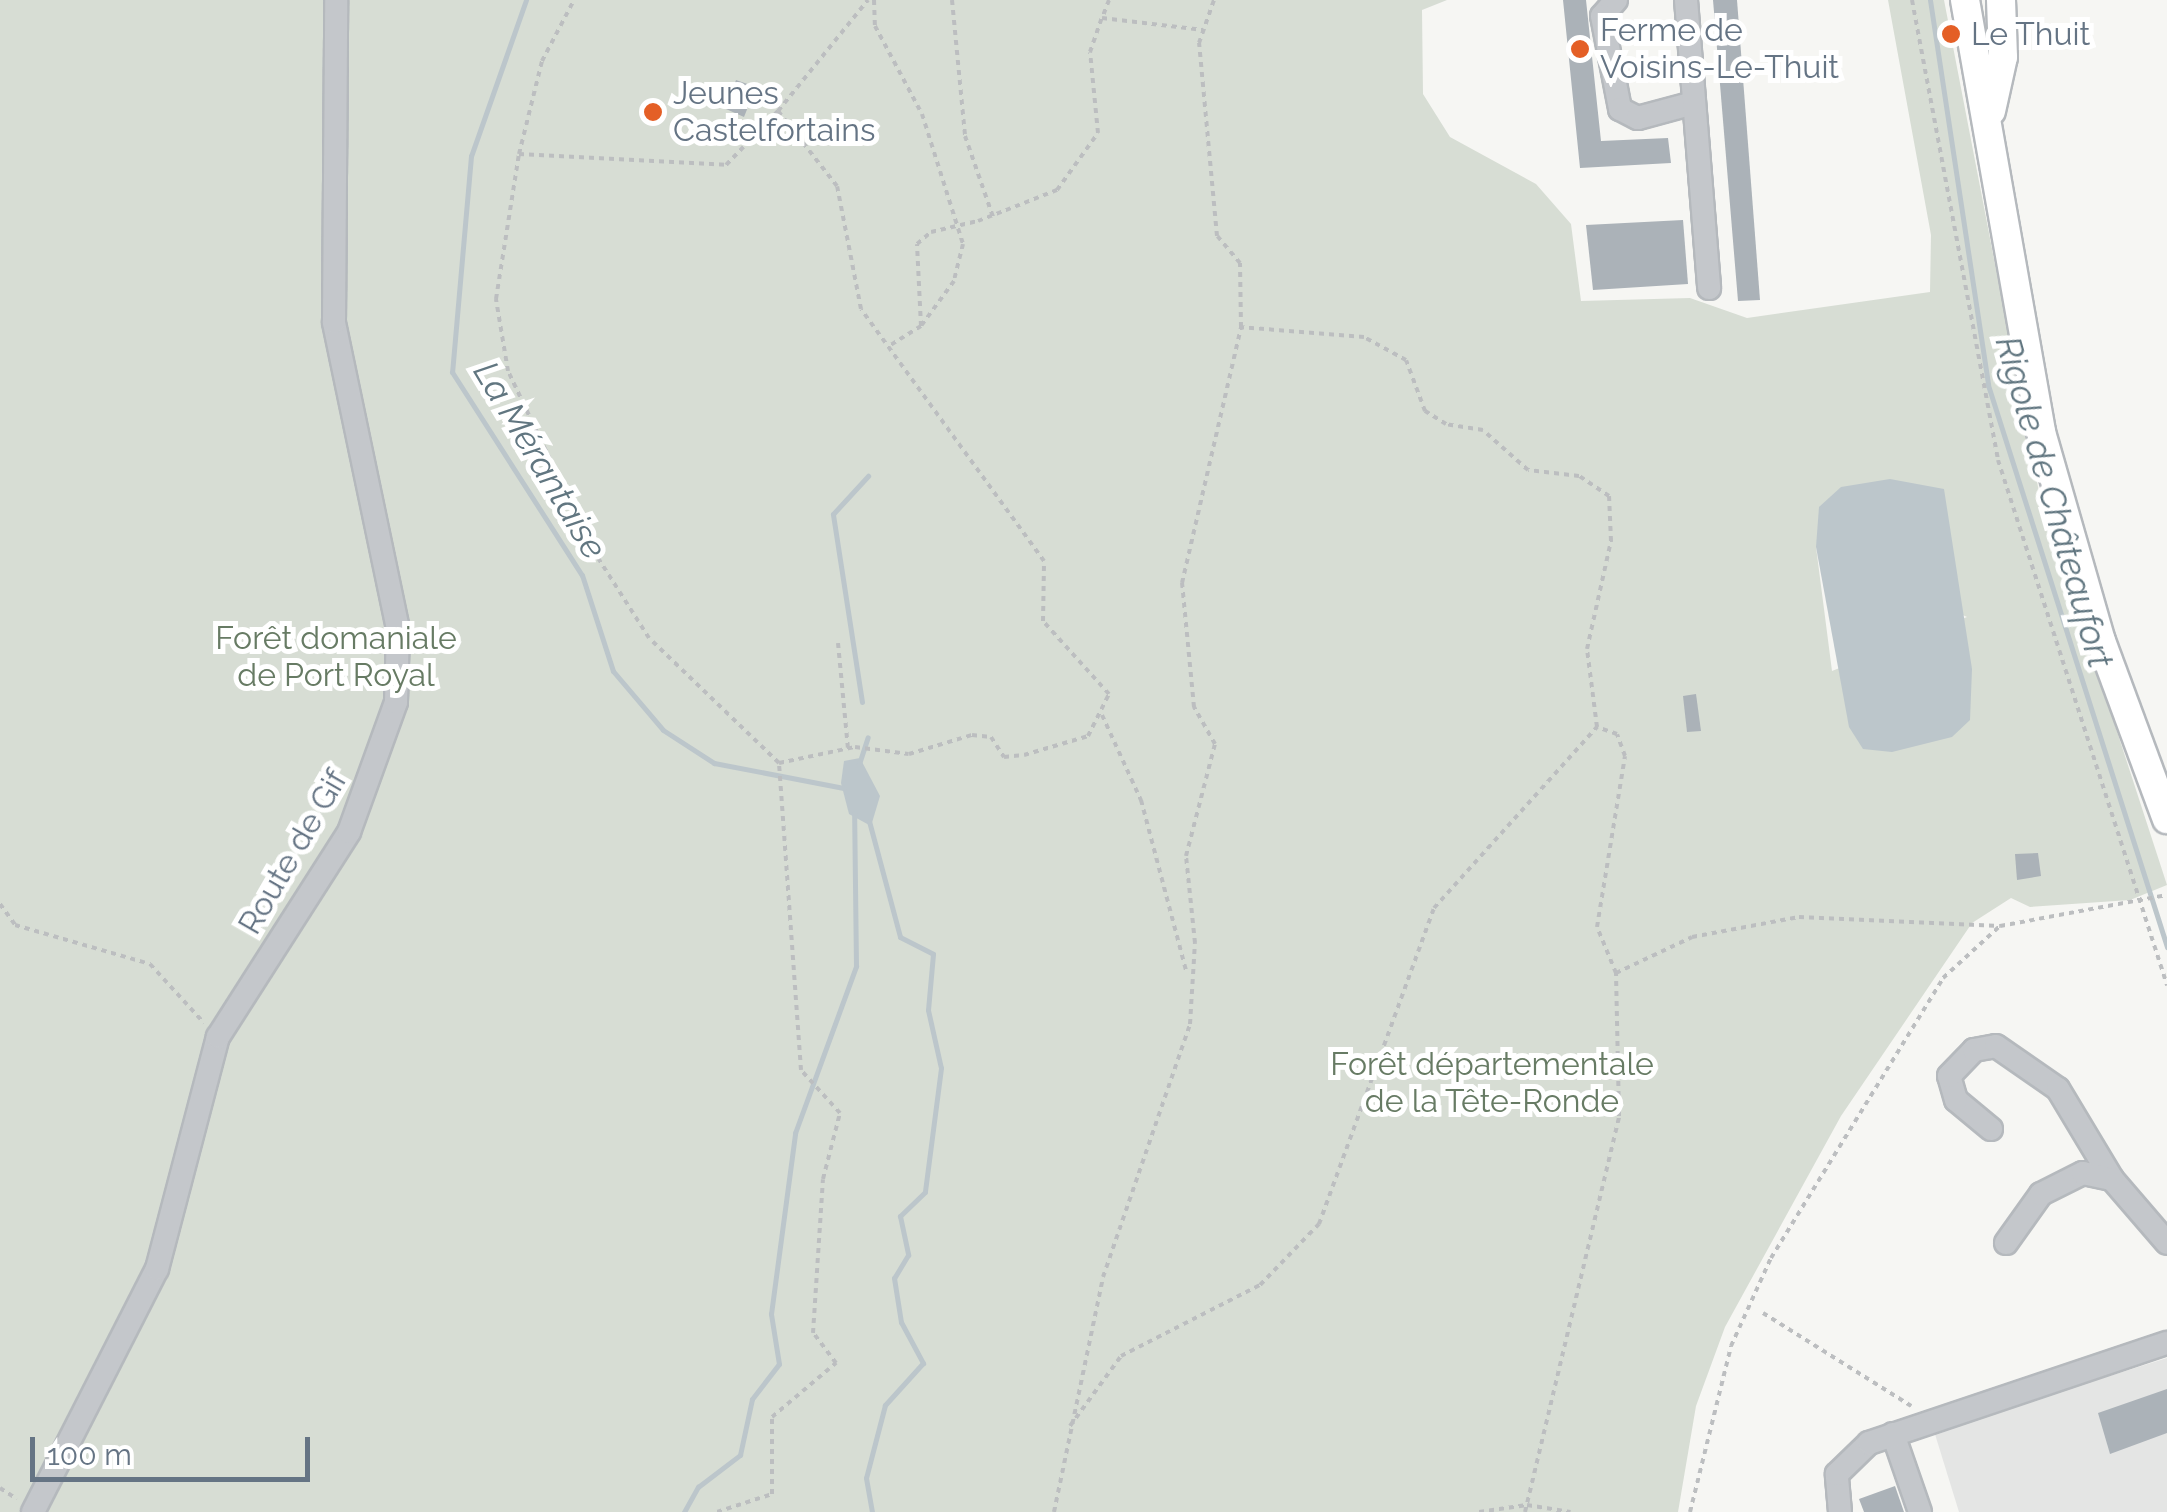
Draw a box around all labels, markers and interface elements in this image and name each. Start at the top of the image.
place label: Ferme de Voisins-Le-Thuit [1600,12,1839,87]
place label: Le Thuit [1971,15,2091,53]
marker: Le Thuit [1940,23,1962,45]
marker: Ferme de Voisins-Le-Thuit [1569,38,1591,60]
place label: Jeunes Castelfortains [673,75,875,150]
marker: Jeunes Castelfortains [642,101,664,123]
water label: Rigole de Châteaufort [1987,331,2121,673]
water label: La Mérantaise [465,354,615,566]
park label: Forêt domaniale de Port Royal [215,620,457,695]
street label: Route de Gif [231,763,355,941]
park label: Forêt départementale de la Tête-Ronde [1330,1046,1654,1121]
scale bar [35,1417,315,1479]
text: 100 m [47,1437,132,1472]

